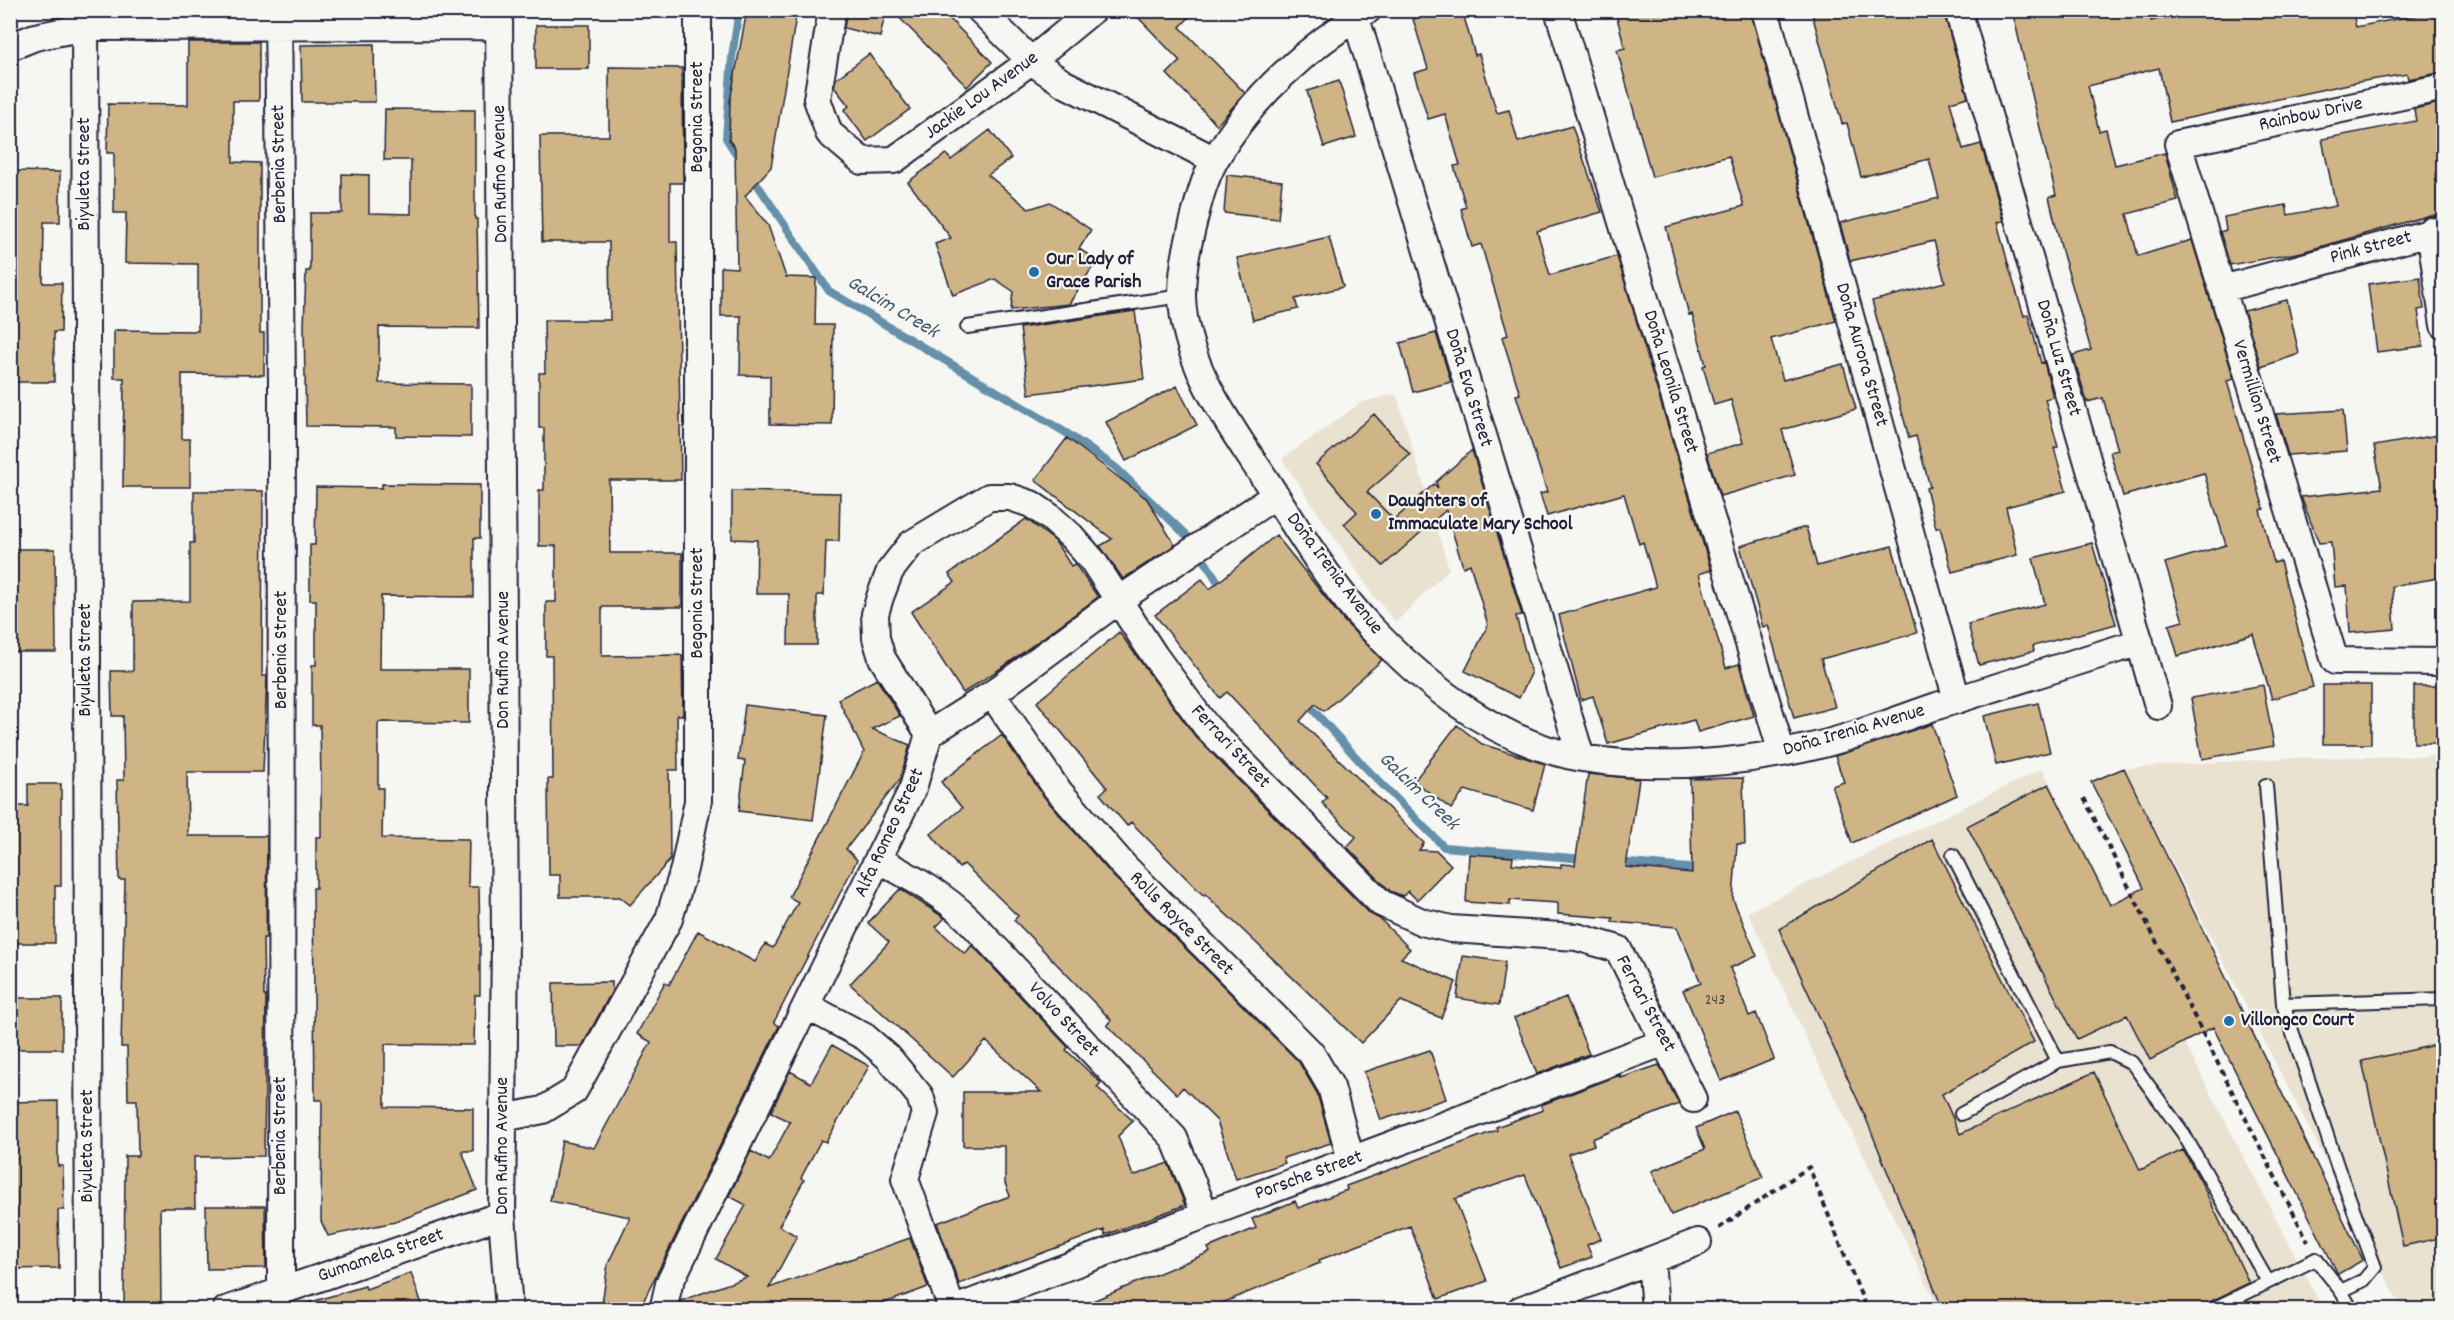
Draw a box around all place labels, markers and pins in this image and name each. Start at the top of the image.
place label: Our Lady of Grace Parish [1046,246,1141,297]
marker: Our Lady of Grace Parish [1027,265,1041,279]
place label: Daughters of Immaculate Mary School [1388,488,1573,539]
marker: Daughters of Immaculate Mary School [1369,507,1383,521]
place label: Villongco Court [2241,1007,2355,1035]
marker: Villongco Court [2222,1014,2236,1028]

